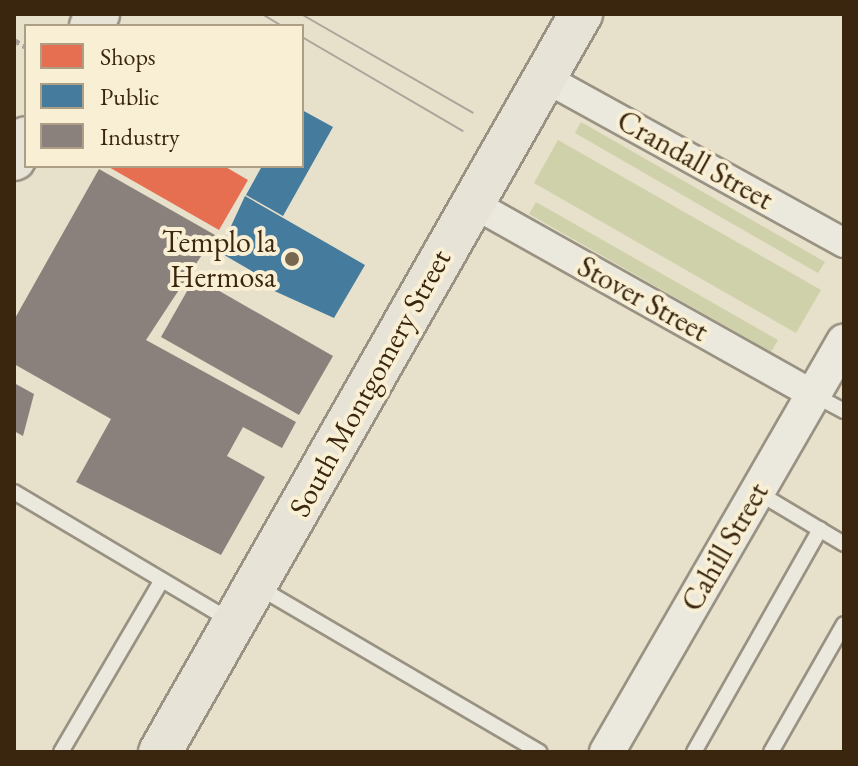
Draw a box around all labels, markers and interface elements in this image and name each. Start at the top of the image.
legend [24,24,304,168]
text: Shops [100,41,156,72]
text: Public [100,81,159,112]
street label: Crandall Street [611,102,779,218]
text: Industry [100,121,179,152]
place label: Templo la Hermosa [162,224,276,294]
street label: South Montgomery Street [282,243,458,523]
street label: Stover Street [571,248,715,350]
marker: Templo la Hermosa [283,250,301,268]
street label: Cahill Street [674,476,776,618]

